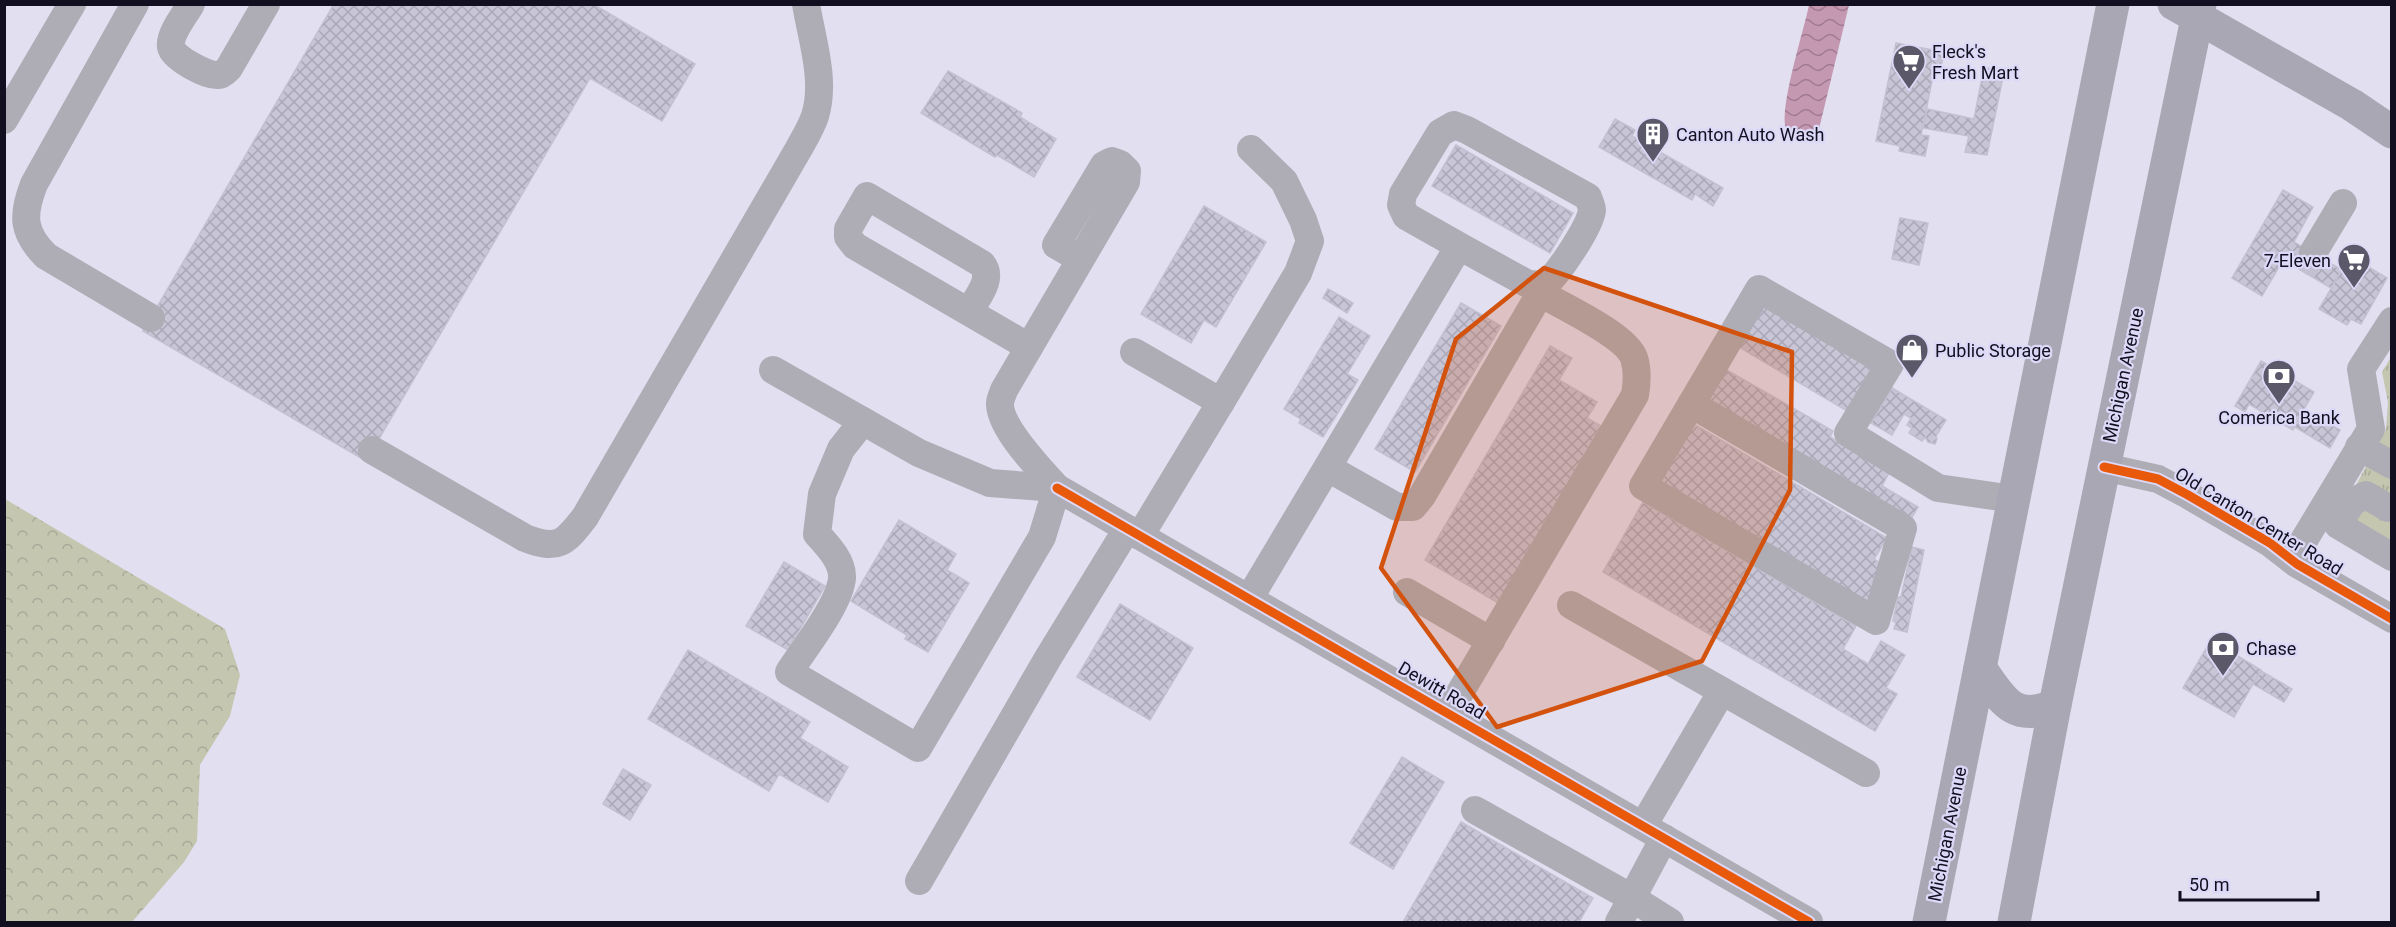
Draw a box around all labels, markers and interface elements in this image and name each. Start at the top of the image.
place label: Fleck's Fresh Mart [1932,41,2019,83]
supermarket icon: Fleck's Fresh Mart [1891,43,1927,90]
building icon: Canton Auto Wash [1635,116,1671,163]
place label: Canton Auto Wash [1676,124,1825,145]
supermarket icon: 7-Eleven [2336,242,2372,289]
place label: 7-Eleven [2264,250,2331,271]
street label: Michigan Avenue [2098,306,2148,444]
shop icon: Public Storage [1894,332,1930,379]
place label: Public Storage [1935,340,2051,361]
bank icon: Comerica Bank [2261,358,2297,405]
place label: Comerica Bank [2218,407,2341,428]
street label: Old Canton Center Road [2171,463,2347,579]
bank icon: Chase [2205,630,2241,677]
place label: Chase [2246,638,2296,659]
street label: Dewitt Road [1395,657,1489,723]
street label: Michigan Avenue [1924,765,1970,903]
scale bar [2180,864,2318,902]
text: 50 m [2189,874,2229,895]

